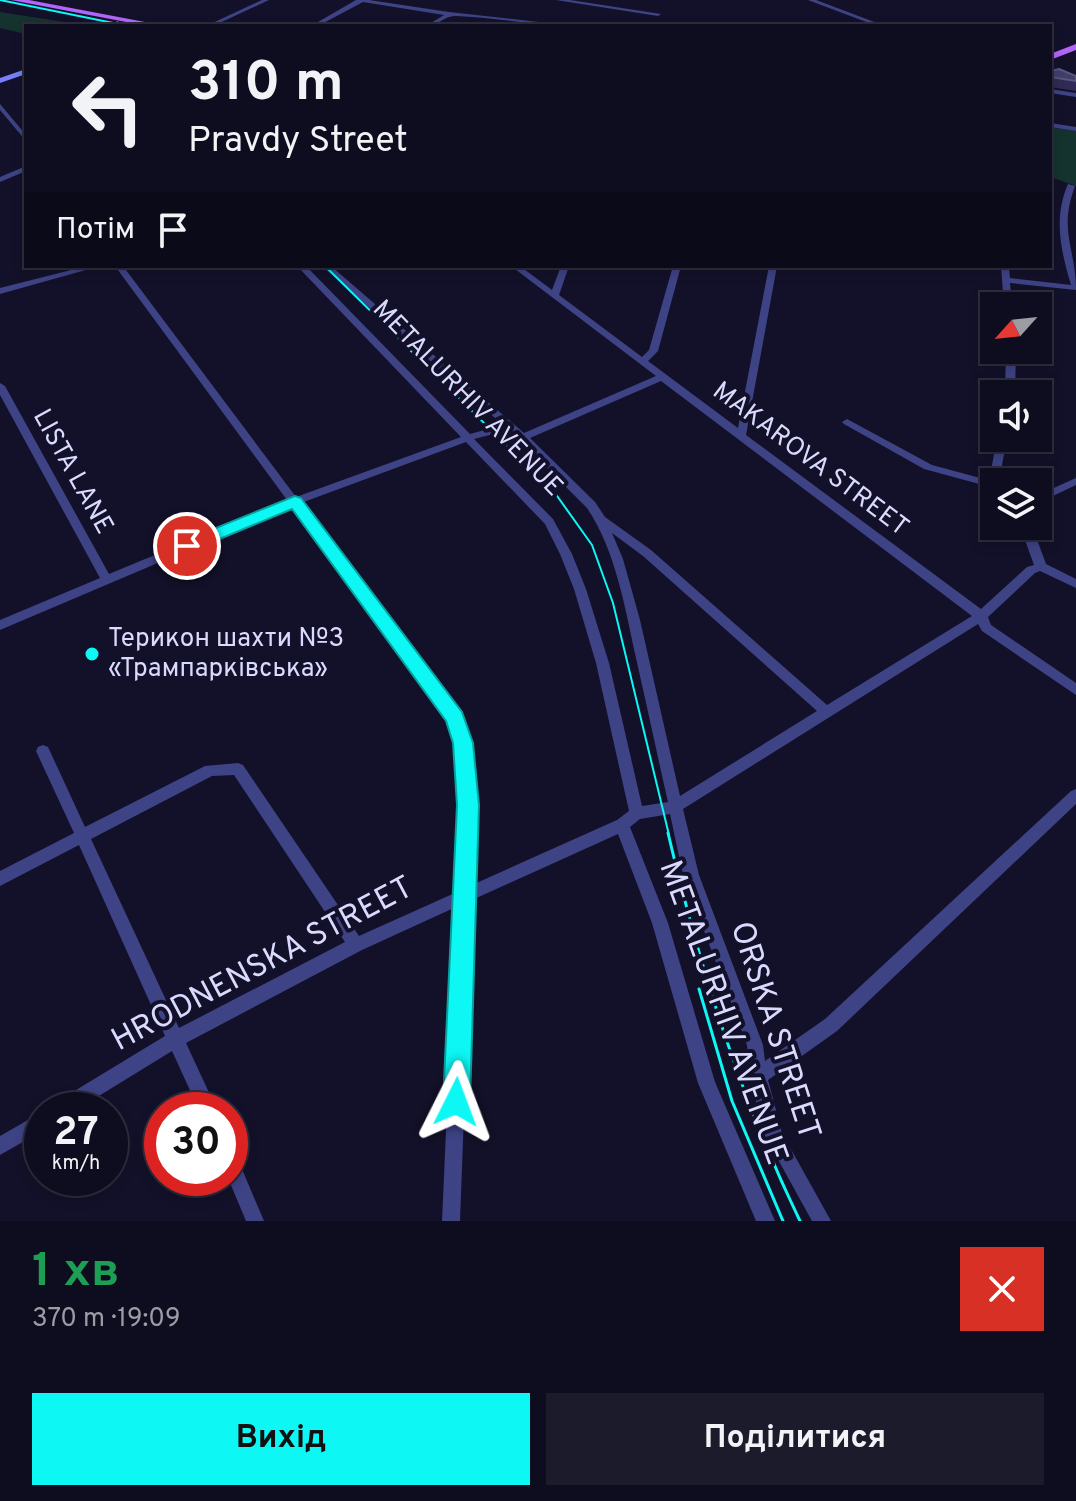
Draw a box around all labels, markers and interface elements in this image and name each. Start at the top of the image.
text: 310 m [188,50,344,120]
icon: left [56,56,160,160]
text: Pravdy Street [188,119,408,165]
icon: arrive [151,208,195,252]
text: Потім [56,212,135,249]
north arrow [980,292,1052,364]
map controls [980,292,1052,540]
street label: METALURHIV AVENUE [365,294,569,504]
street label: MAKAROVA STREET [705,375,915,545]
button: sound [980,380,1052,452]
street label: LISTA LANE [24,404,120,540]
button: layers [980,468,1052,540]
pin [153,512,221,580]
icon: arrive [165,524,209,568]
place label: Терикон шахти №3 «Трампарківська» [108,623,344,686]
marker: Терикон шахти №3 «Трампарківська» [83,645,101,663]
street label: METALURHIV AVENUE [648,855,796,1171]
street label: HRODNENSKA STREET [105,869,421,1061]
street label: ORSKA STREET [720,917,828,1145]
position arrow [414,1060,498,1144]
speed limit sign: 30 [144,1092,248,1196]
text: 27 [53,1109,99,1159]
text: km/h [52,1151,100,1177]
text: 1 хв [32,1243,119,1303]
button: close [960,1247,1044,1331]
text: 370 m · 19:09 [32,1303,181,1336]
button: Вихід [32,1393,530,1485]
button: Поділитися [546,1393,1044,1485]

